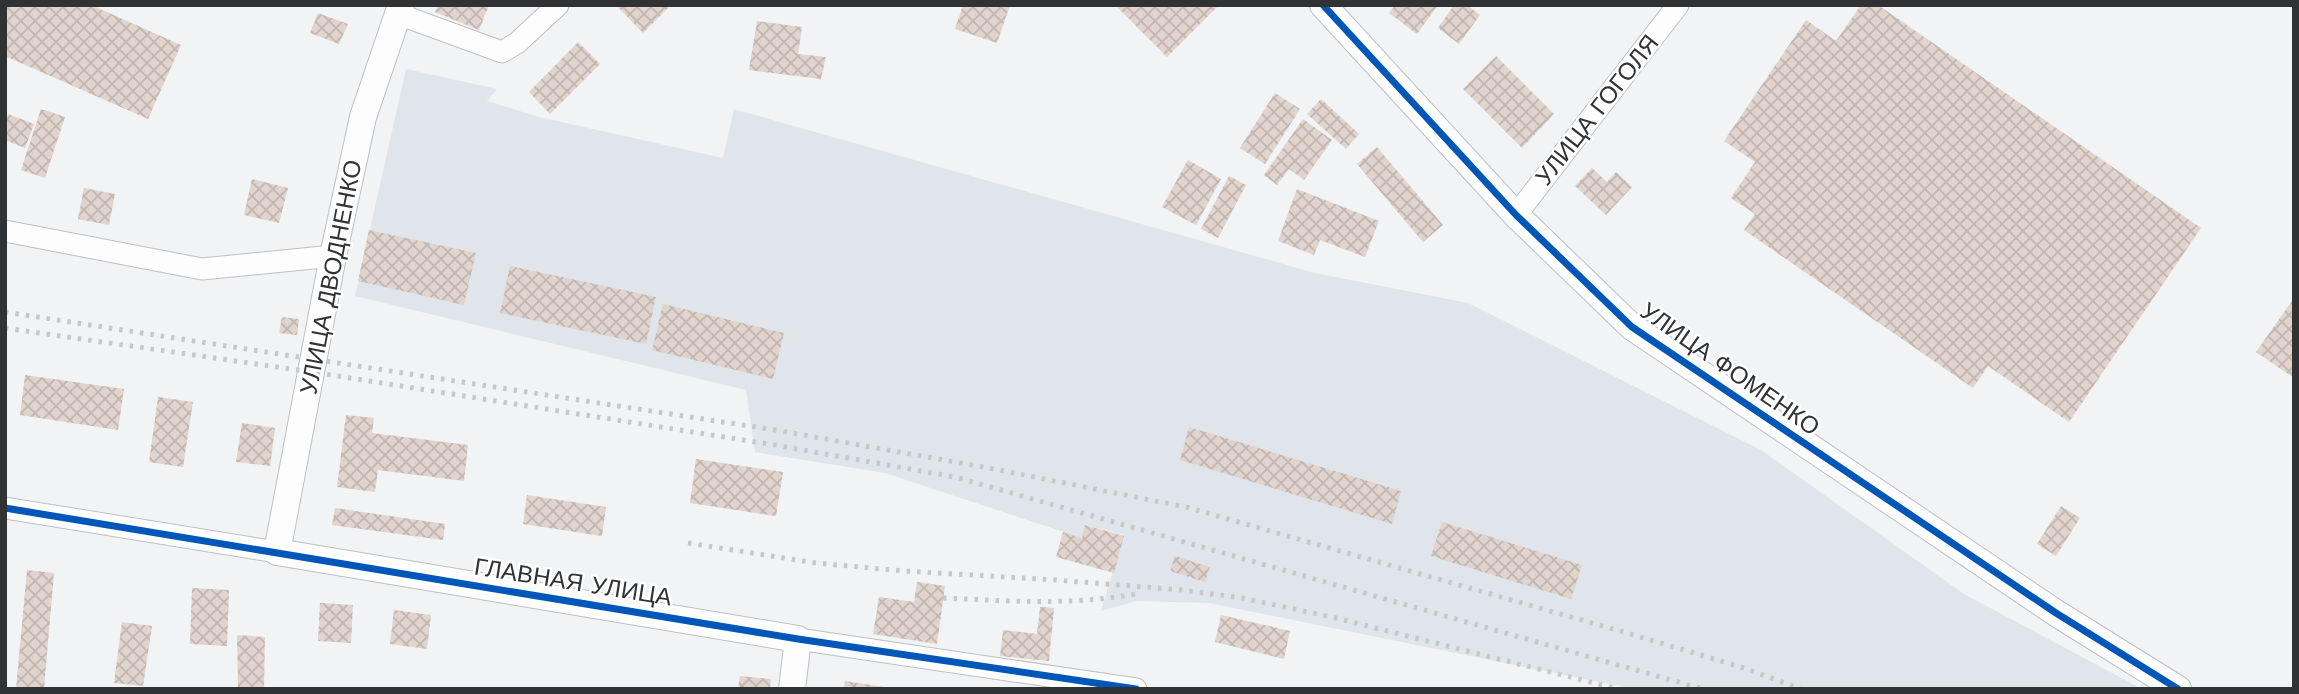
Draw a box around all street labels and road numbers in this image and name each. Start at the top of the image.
street label: УЛИЦА ГОГОЛЯ [1530,29,1664,191]
street label: УЛИЦА ДВОДНЕНКО [295,157,367,397]
street label: УЛИЦА ФОМЕНКО [1635,297,1825,441]
street label: ГЛАВНАЯ УЛИЦА [472,553,674,611]

